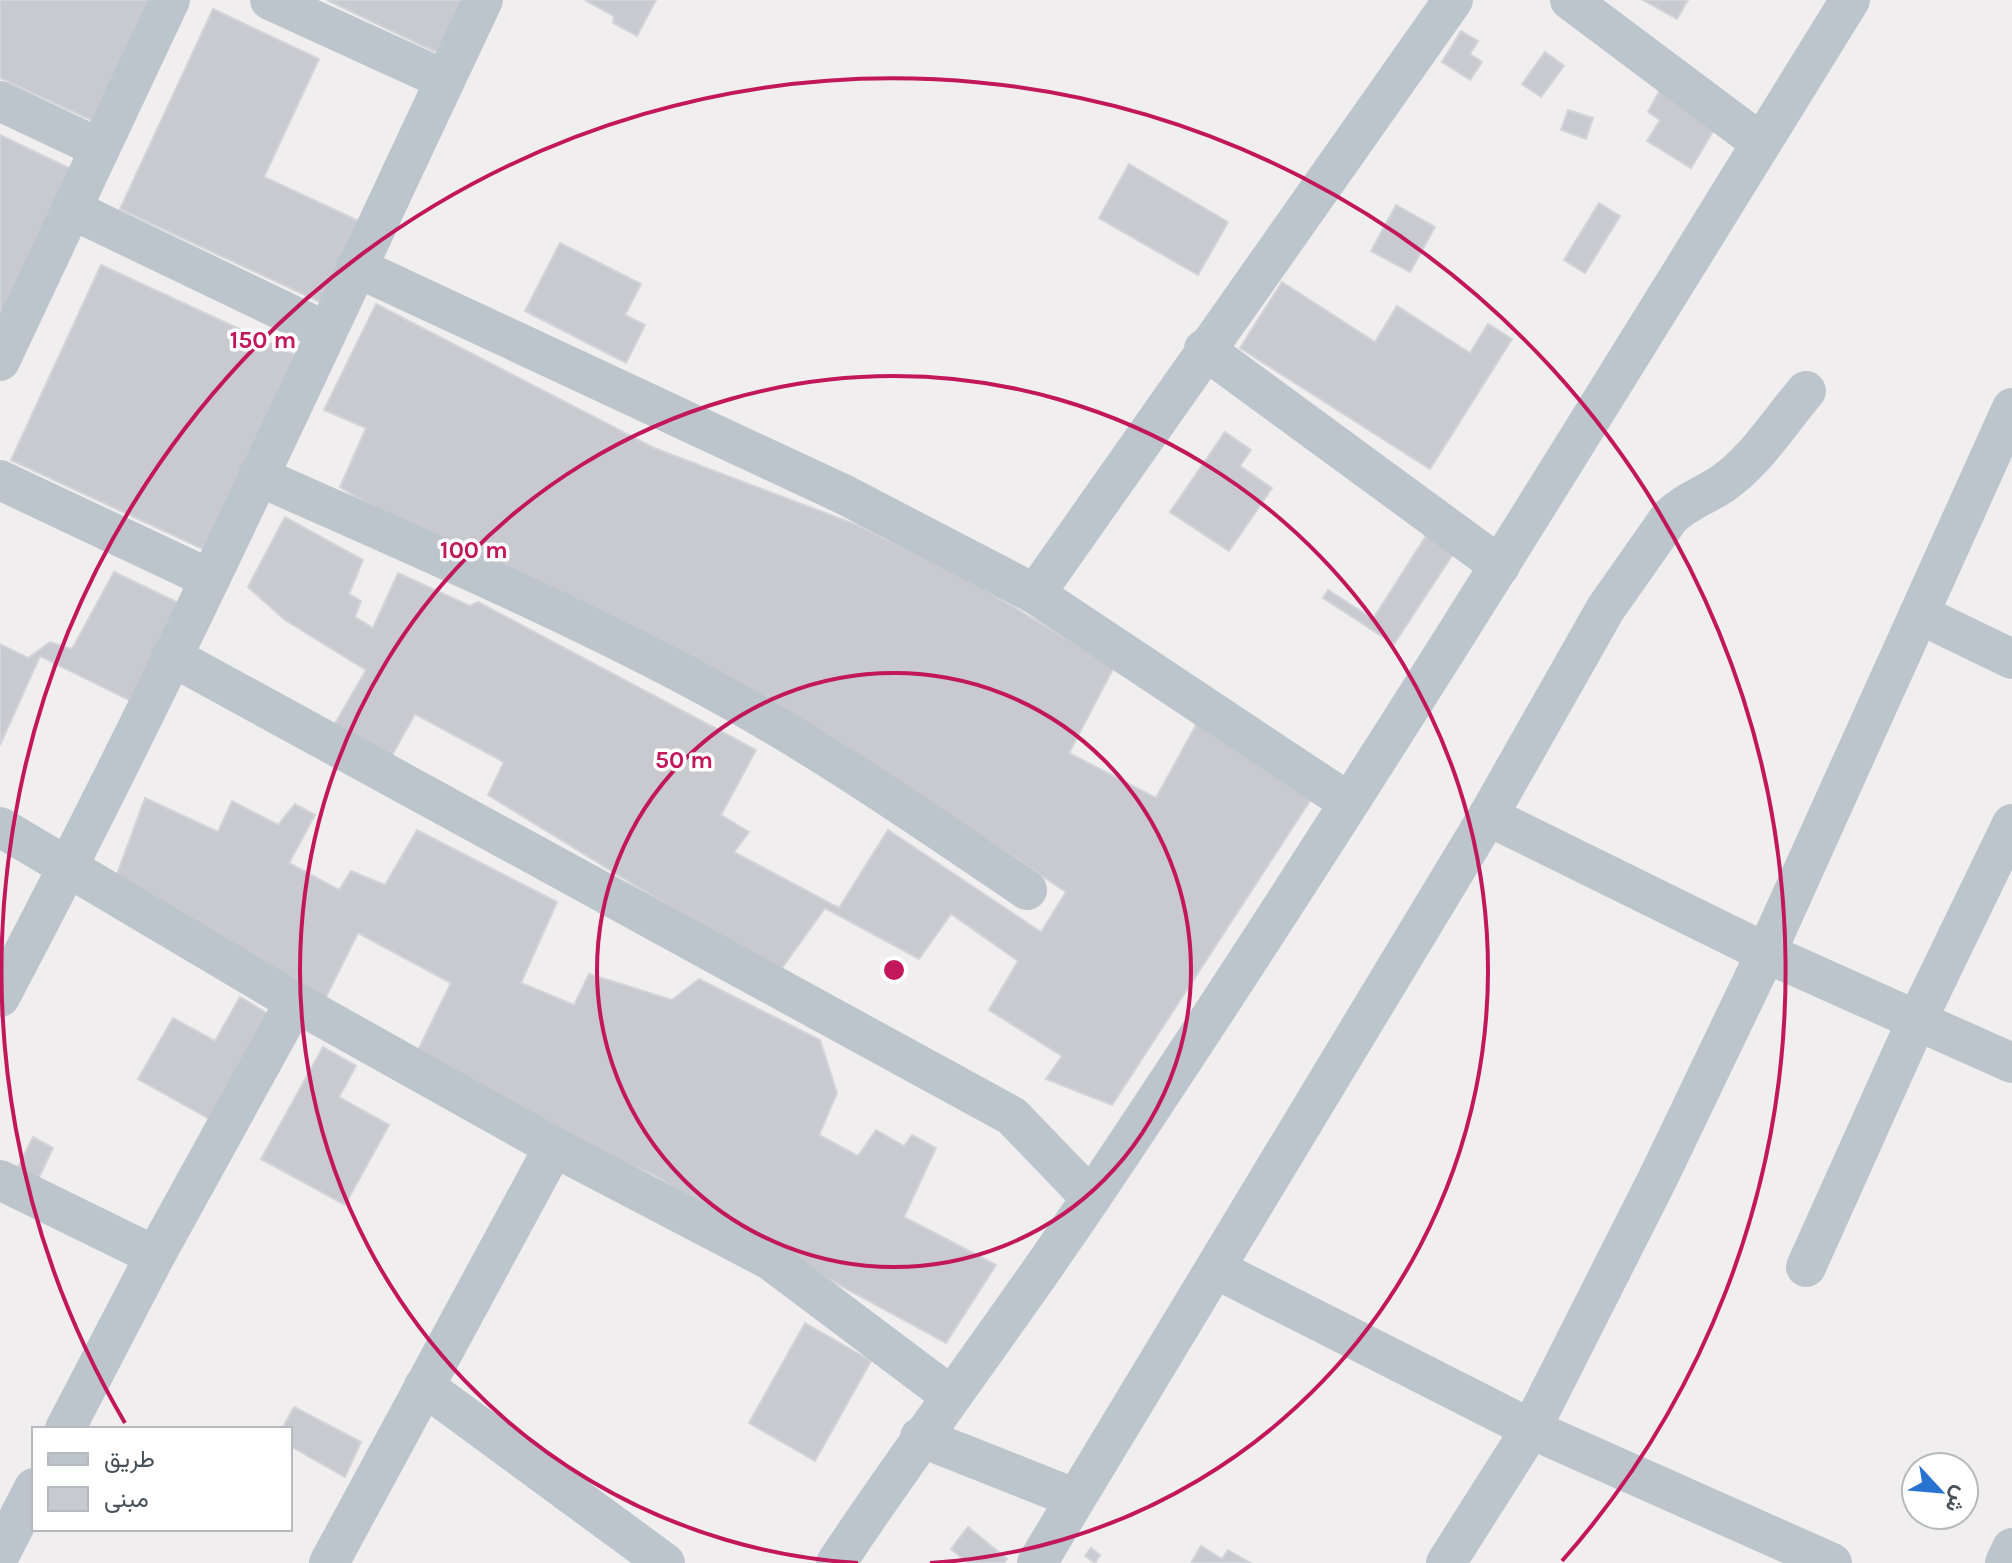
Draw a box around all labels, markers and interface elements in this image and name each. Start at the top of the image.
text: 150 m [230,326,296,354]
text: 100 m [440,536,508,564]
text: 50 m [655,746,713,774]
centre of rings [880,956,908,984]
legend [32,1427,292,1531]
text: طريق [104,1445,155,1474]
north arrow [1900,1451,1980,1531]
text: ش [1940,1482,1975,1517]
text: مبنى [104,1485,149,1513]

